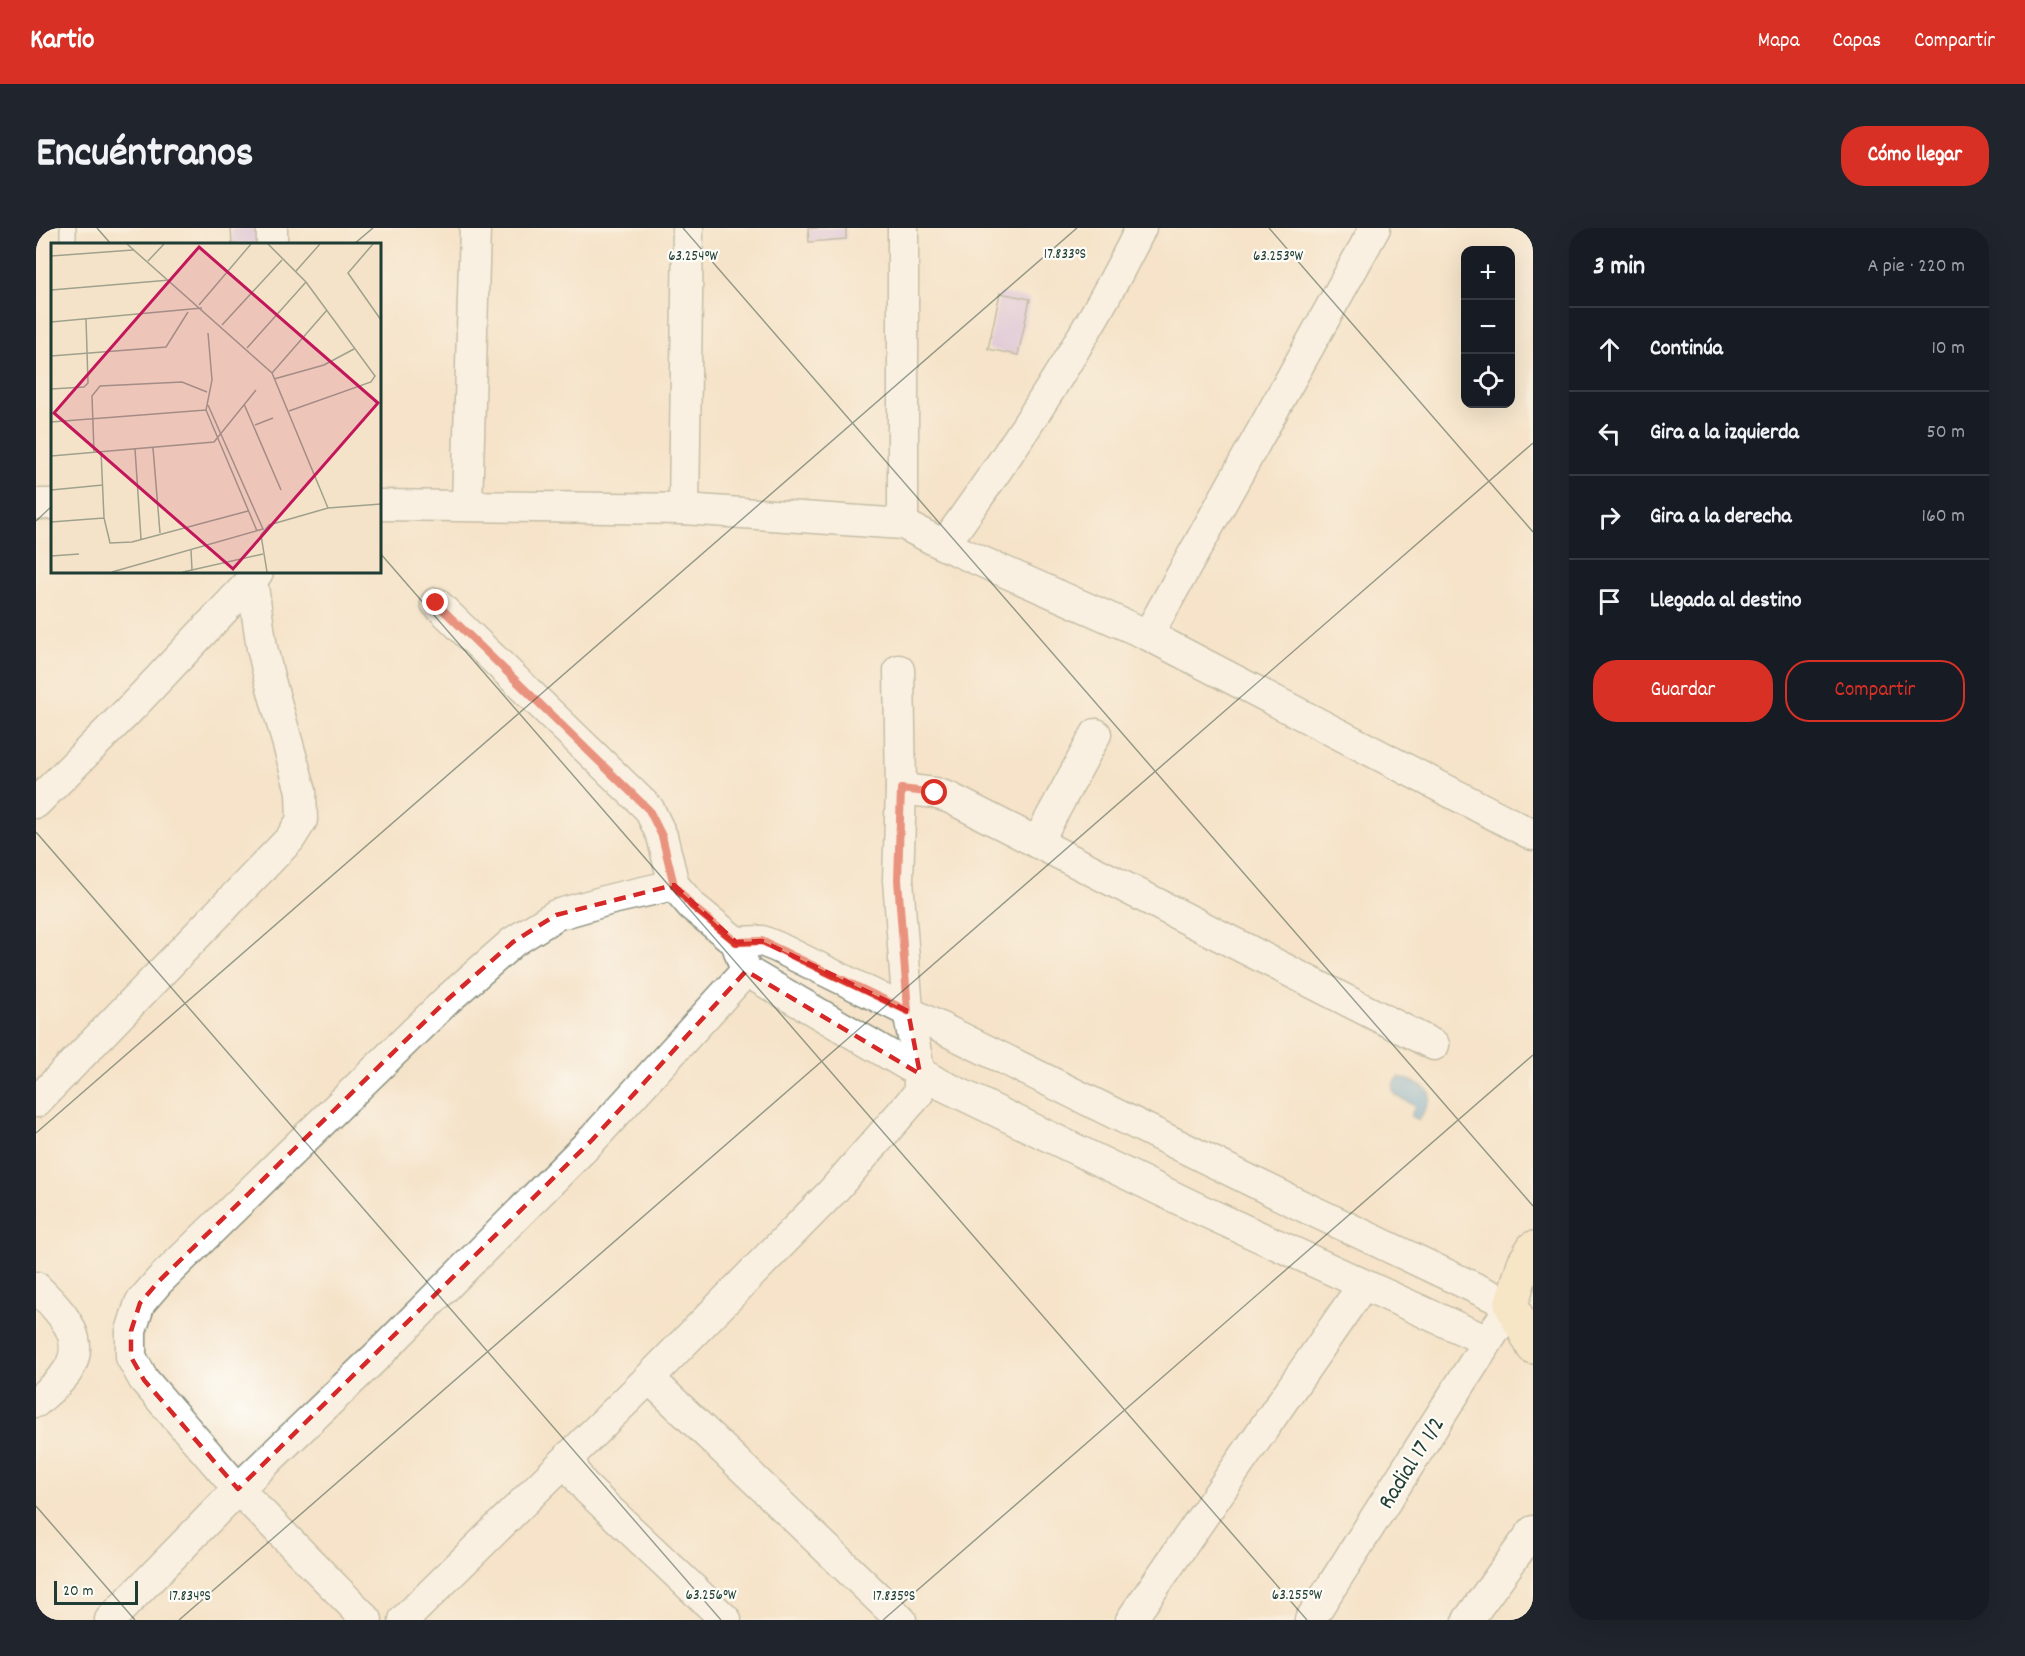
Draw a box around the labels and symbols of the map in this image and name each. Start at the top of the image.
inset map [51,243,381,573]
text: 17.833°S [1044,244,1086,266]
text: 63.254°W [668,246,718,268]
text: 63.253°W [1253,246,1303,268]
route end [422,589,448,615]
route start [921,779,947,805]
street label: Radial 17 1/2 [1371,1411,1454,1517]
scale bar [54,1578,138,1606]
text: 63.256°W [686,1585,737,1607]
text: 63.255°W [1272,1585,1323,1607]
text: 17.834°S [169,1586,211,1608]
text: 17.835°S [873,1586,915,1608]

